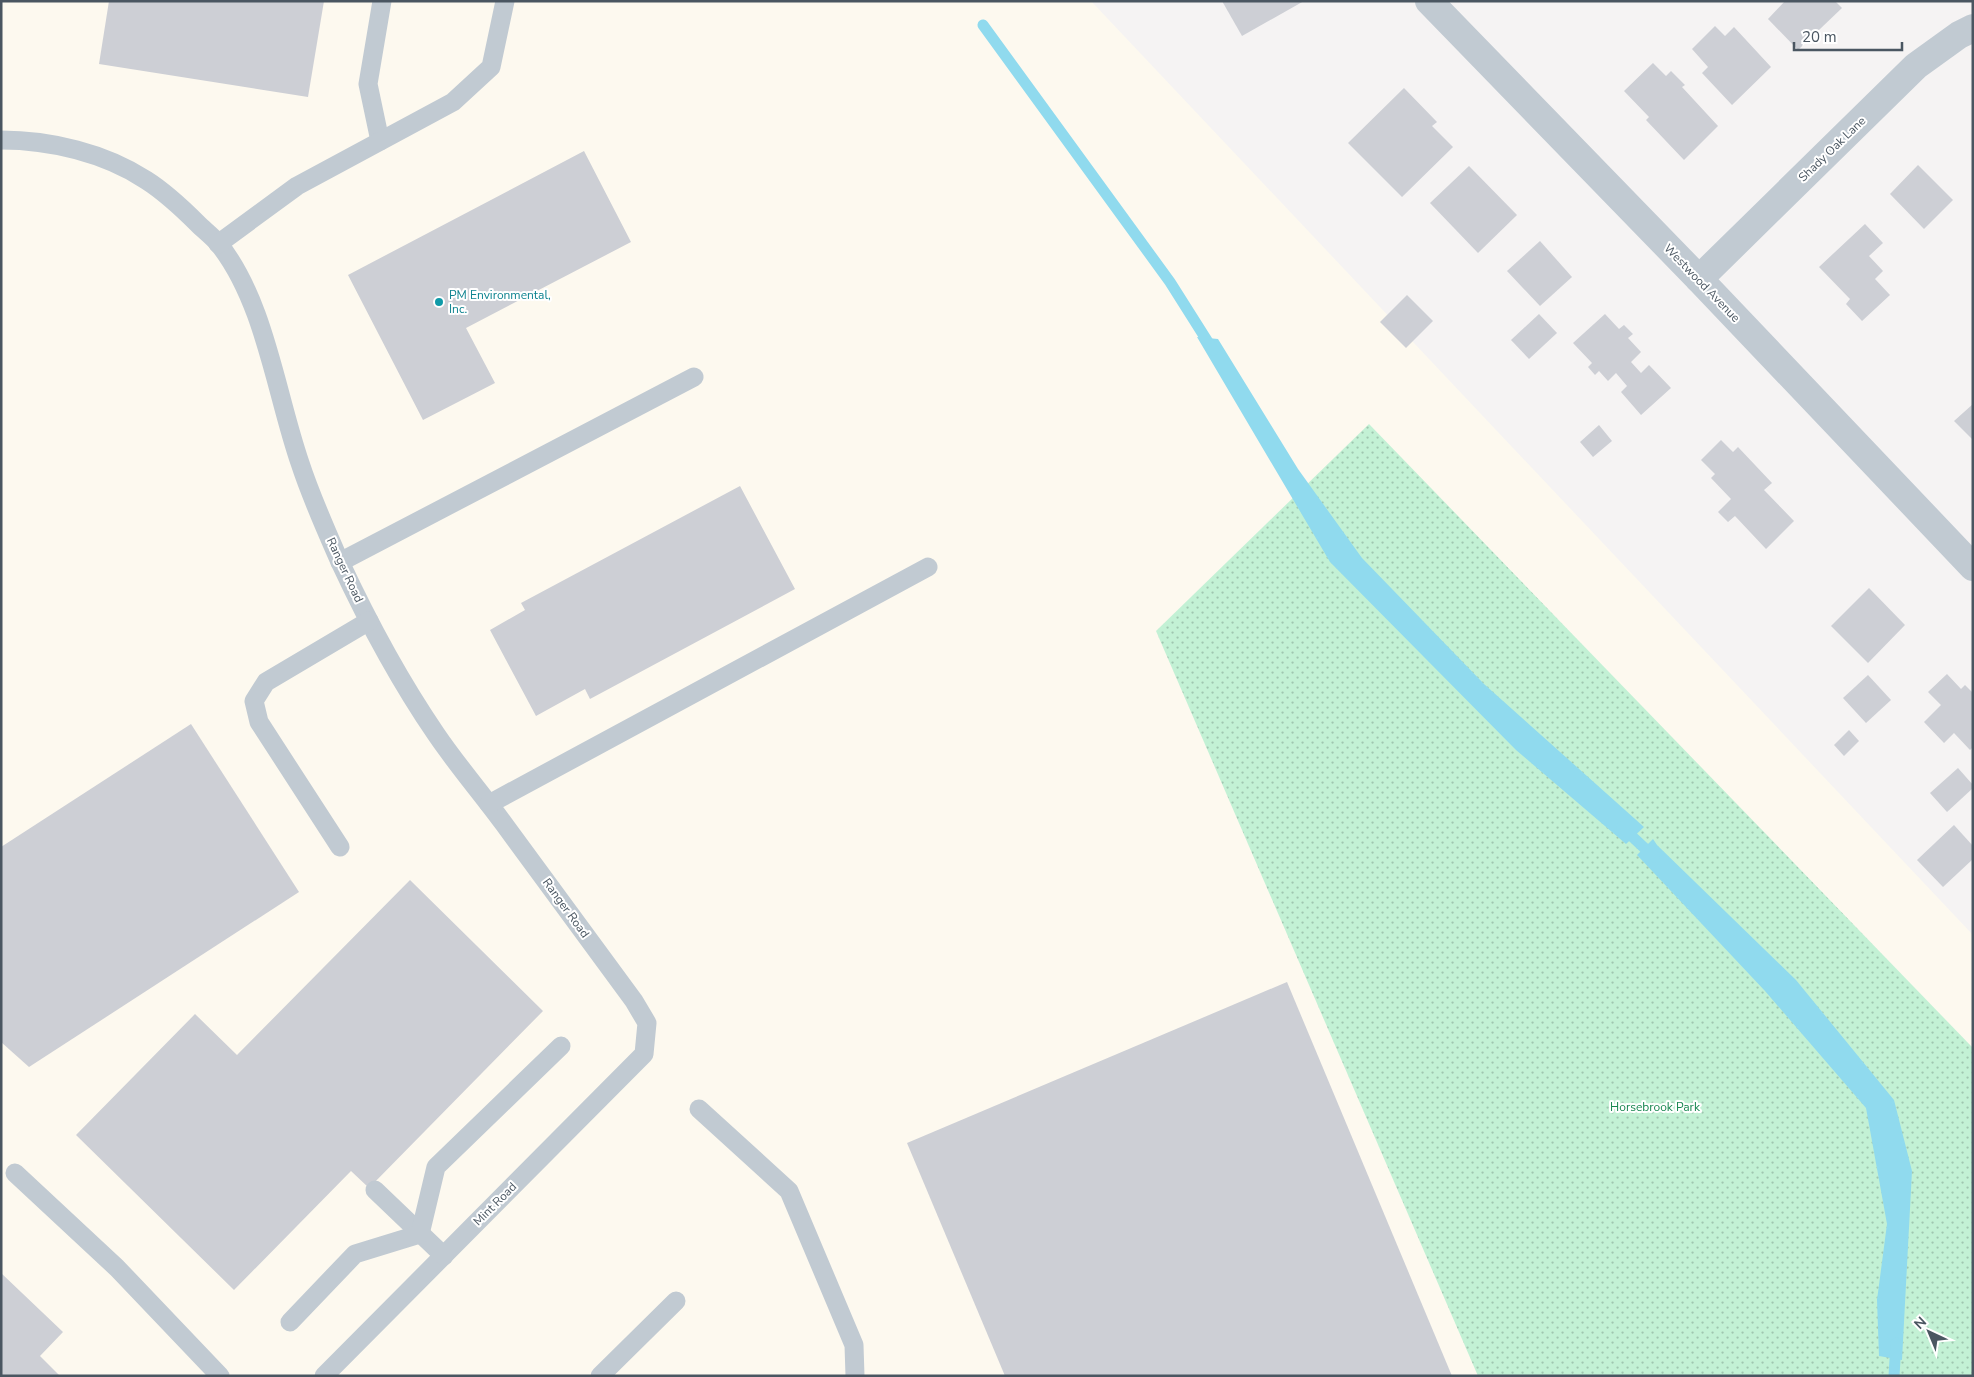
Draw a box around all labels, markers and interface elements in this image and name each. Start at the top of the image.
scale bar [1794,20,1902,52]
text: 20 m [1802,27,1837,47]
street label: Shady Oak Lane [1795,113,1869,185]
street label: Westwood Avenue [1660,240,1744,326]
place label: PM Environmental, Inc. [449,287,551,317]
marker: PM Environmental, Inc. [433,296,445,308]
street label: Ranger Road [323,535,367,605]
street label: Ranger Road [539,875,593,941]
park label: Horsebrook Park [1610,1099,1701,1115]
street label: Mint Road [470,1179,520,1229]
north arrow [1904,1307,1954,1357]
text: N [1910,1313,1931,1333]

